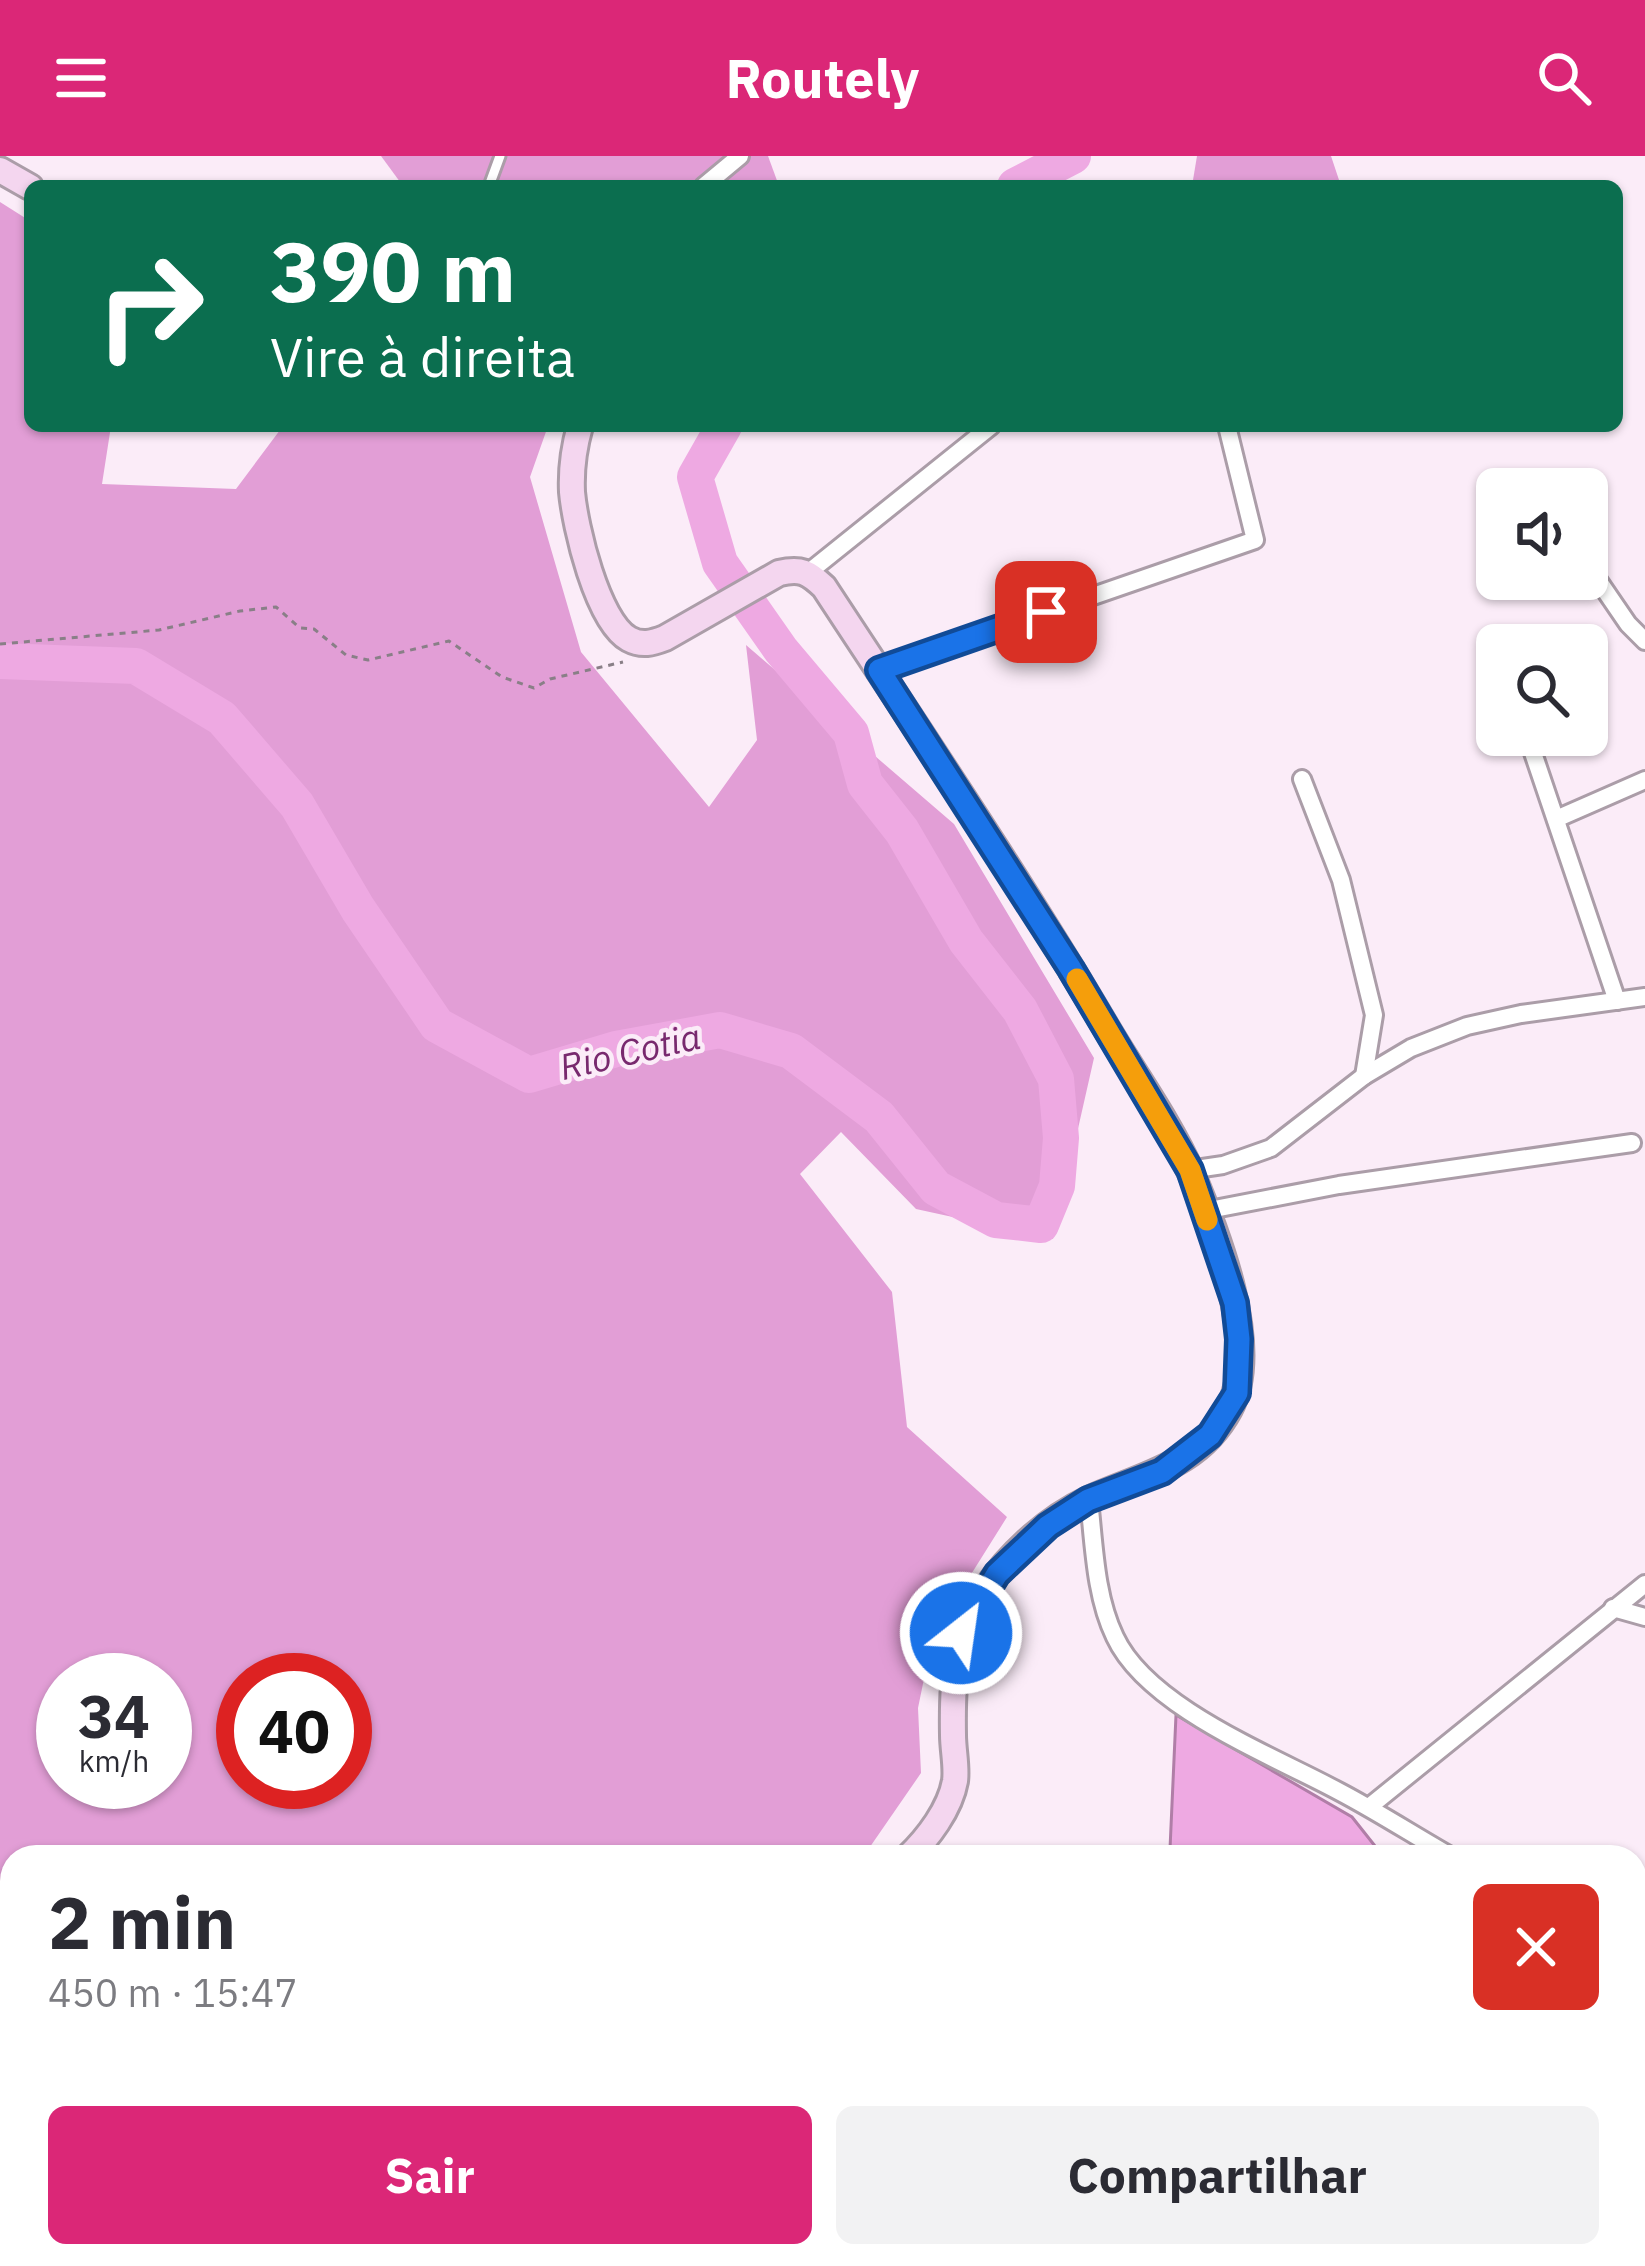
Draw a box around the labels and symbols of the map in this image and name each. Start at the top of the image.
pin [995,561,1097,663]
water label: Rio Cotia [555,1012,705,1090]
position arrow [898,1570,1024,1696]
speed limit sign: 40 [216,1653,372,1809]

